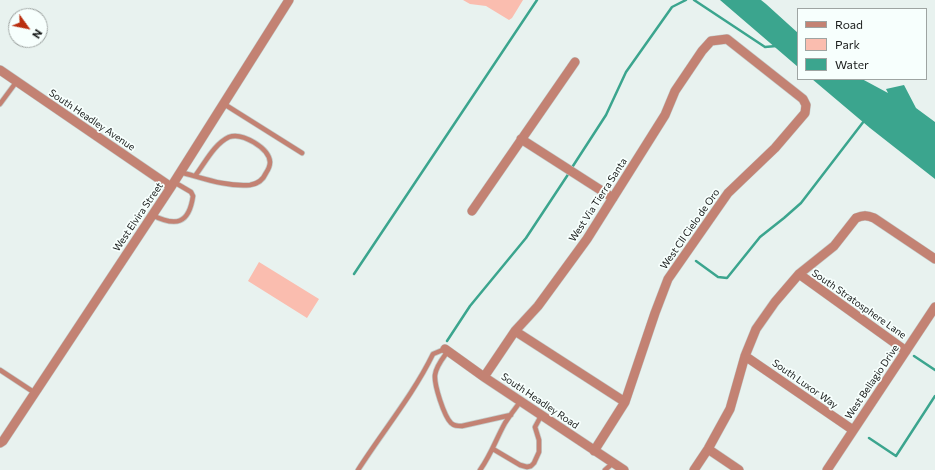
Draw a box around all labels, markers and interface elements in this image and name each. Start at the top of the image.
north arrow [8,8,48,48]
legend [797,8,927,80]
text: Road [835,17,863,31]
text: N [30,27,45,41]
text: Park [835,37,860,51]
text: Water [835,57,869,71]
street label: South Headley Avenue [47,87,137,153]
street label: West Via Tierra Santa [566,156,630,244]
street label: West Elvira Street [110,180,166,254]
street label: West Cll Cielo de Oro [658,187,722,271]
street label: South Stratosphere Lane [809,267,909,341]
street label: West Bellagio Drive [843,342,901,422]
street label: South Luxor Way [770,357,840,411]
street label: South Headley Road [499,371,581,431]

